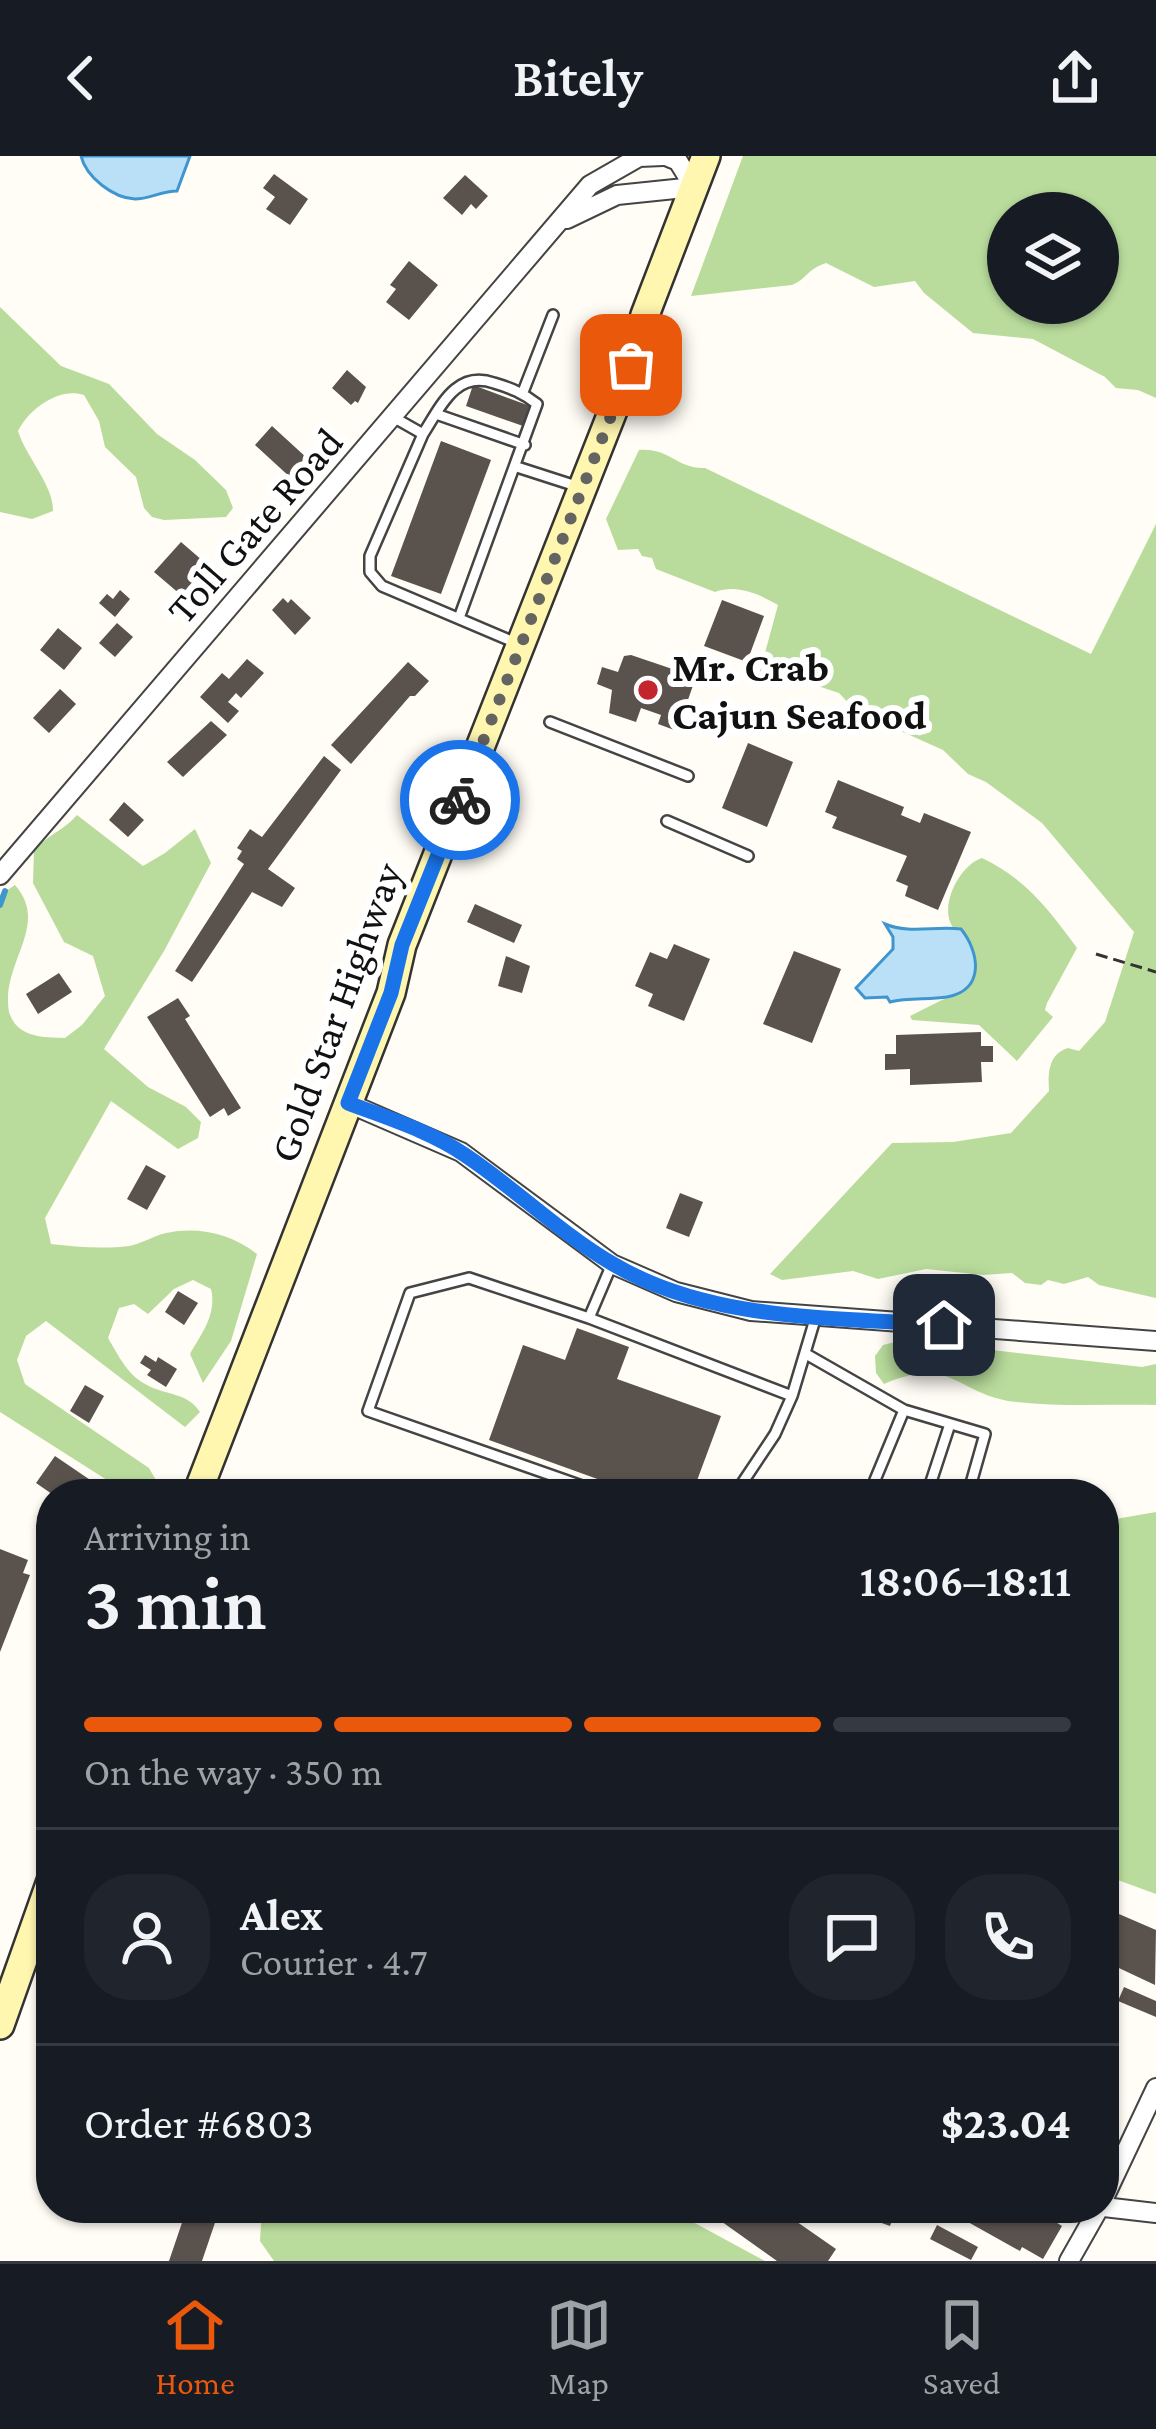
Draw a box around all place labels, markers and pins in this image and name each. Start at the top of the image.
pin [580,314,682,416]
place label: Mr. Crab Cajun Seafood [672,643,926,739]
marker: Mr. Crab Cajun Seafood [635,677,661,703]
pin [893,1274,995,1376]

